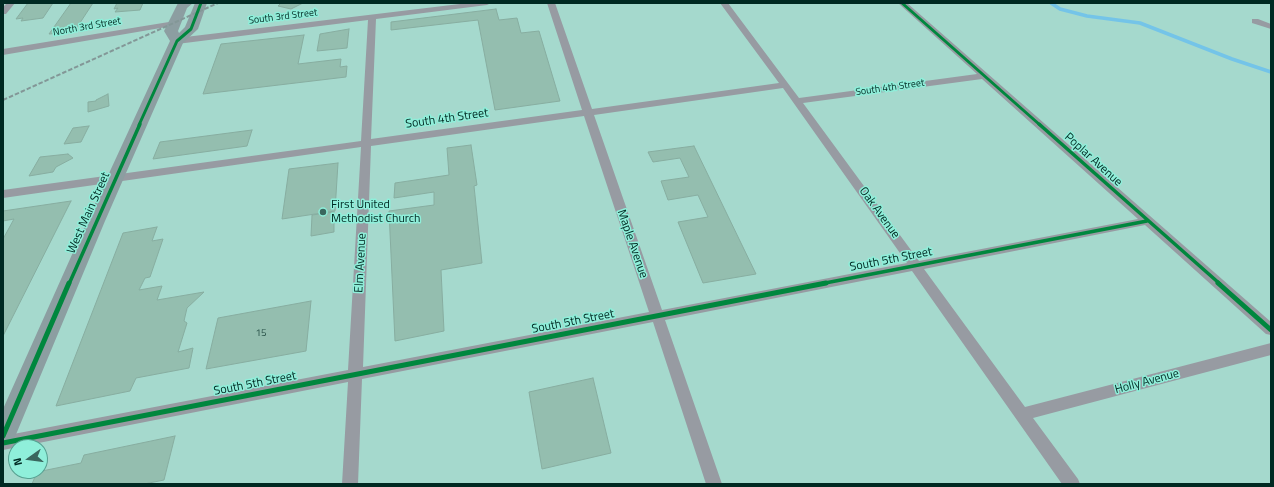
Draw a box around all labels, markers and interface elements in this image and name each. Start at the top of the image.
street label: South 3rd Street [248,7,318,27]
street label: North 3rd Street [52,15,122,39]
street label: South 4th Street [855,77,925,99]
street label: South 4th Street [405,106,489,132]
street label: Poplar Avenue [1061,130,1125,190]
street label: West Main Street [65,170,113,256]
street label: Oak Avenue [856,185,902,241]
place label: First United Methodist Church [331,198,420,226]
marker: First United Methodist Church [318,207,328,217]
street label: Maple Avenue [614,208,650,280]
street label: Elm Avenue [352,233,370,293]
street label: South 5th Street [849,245,933,275]
street label: South 5th Street [531,307,615,337]
house number: 15 [255,328,267,340]
street label: Holly Avenue [1113,367,1181,397]
street label: South 5th Street [213,369,297,399]
north arrow [8,439,48,479]
text: N [9,456,26,467]

